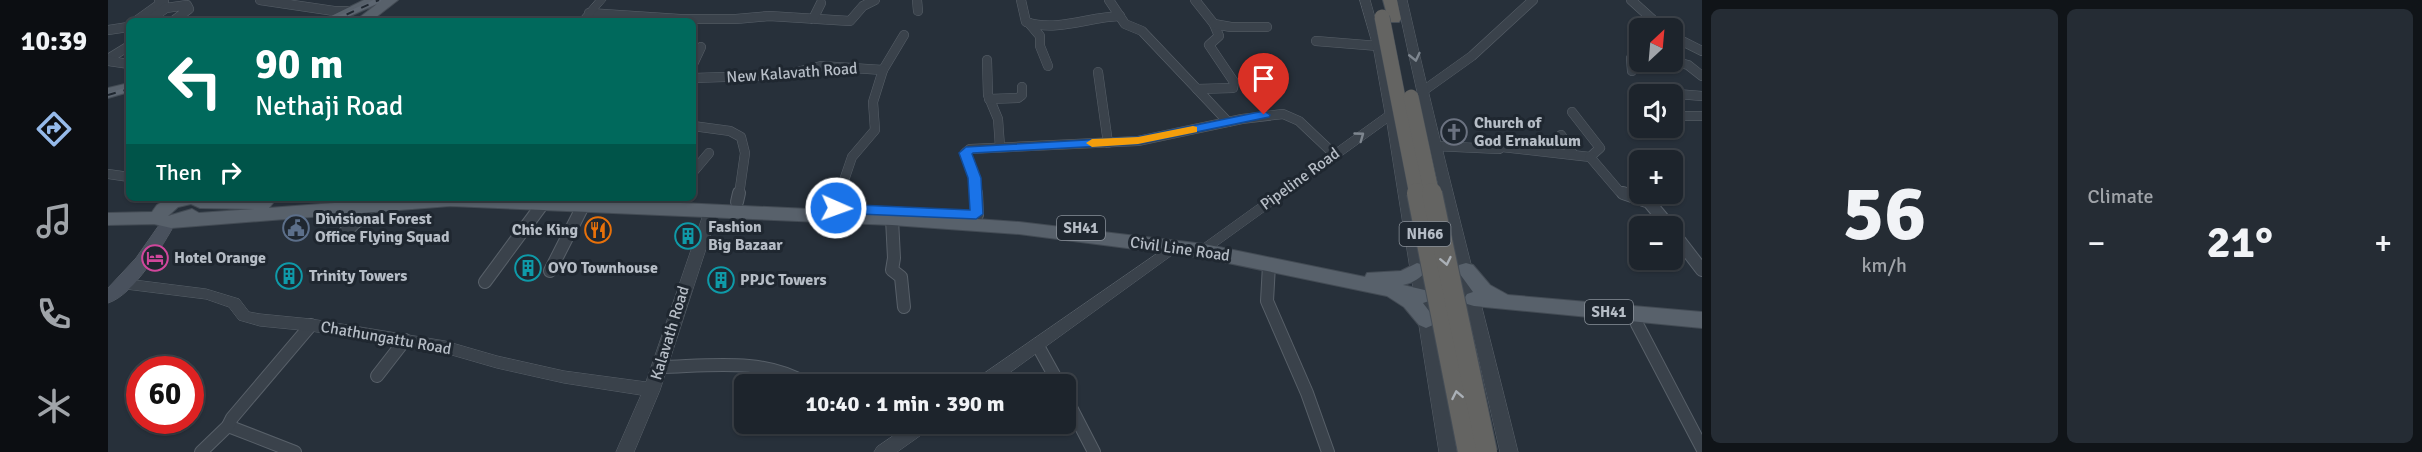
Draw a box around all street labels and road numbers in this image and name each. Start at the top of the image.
street label: New Kalavath Road [726,58,858,88]
street label: Pipeline Road [1256,143,1344,215]
road number: SH41 [1057,216,1105,240]
road number: NH66 [1400,222,1450,246]
street label: Civil Line Road [1129,232,1231,266]
street label: Kalavath Road [646,283,694,383]
road number: SH41 [1585,300,1633,324]
street label: Chathungattu Road [319,317,453,359]

